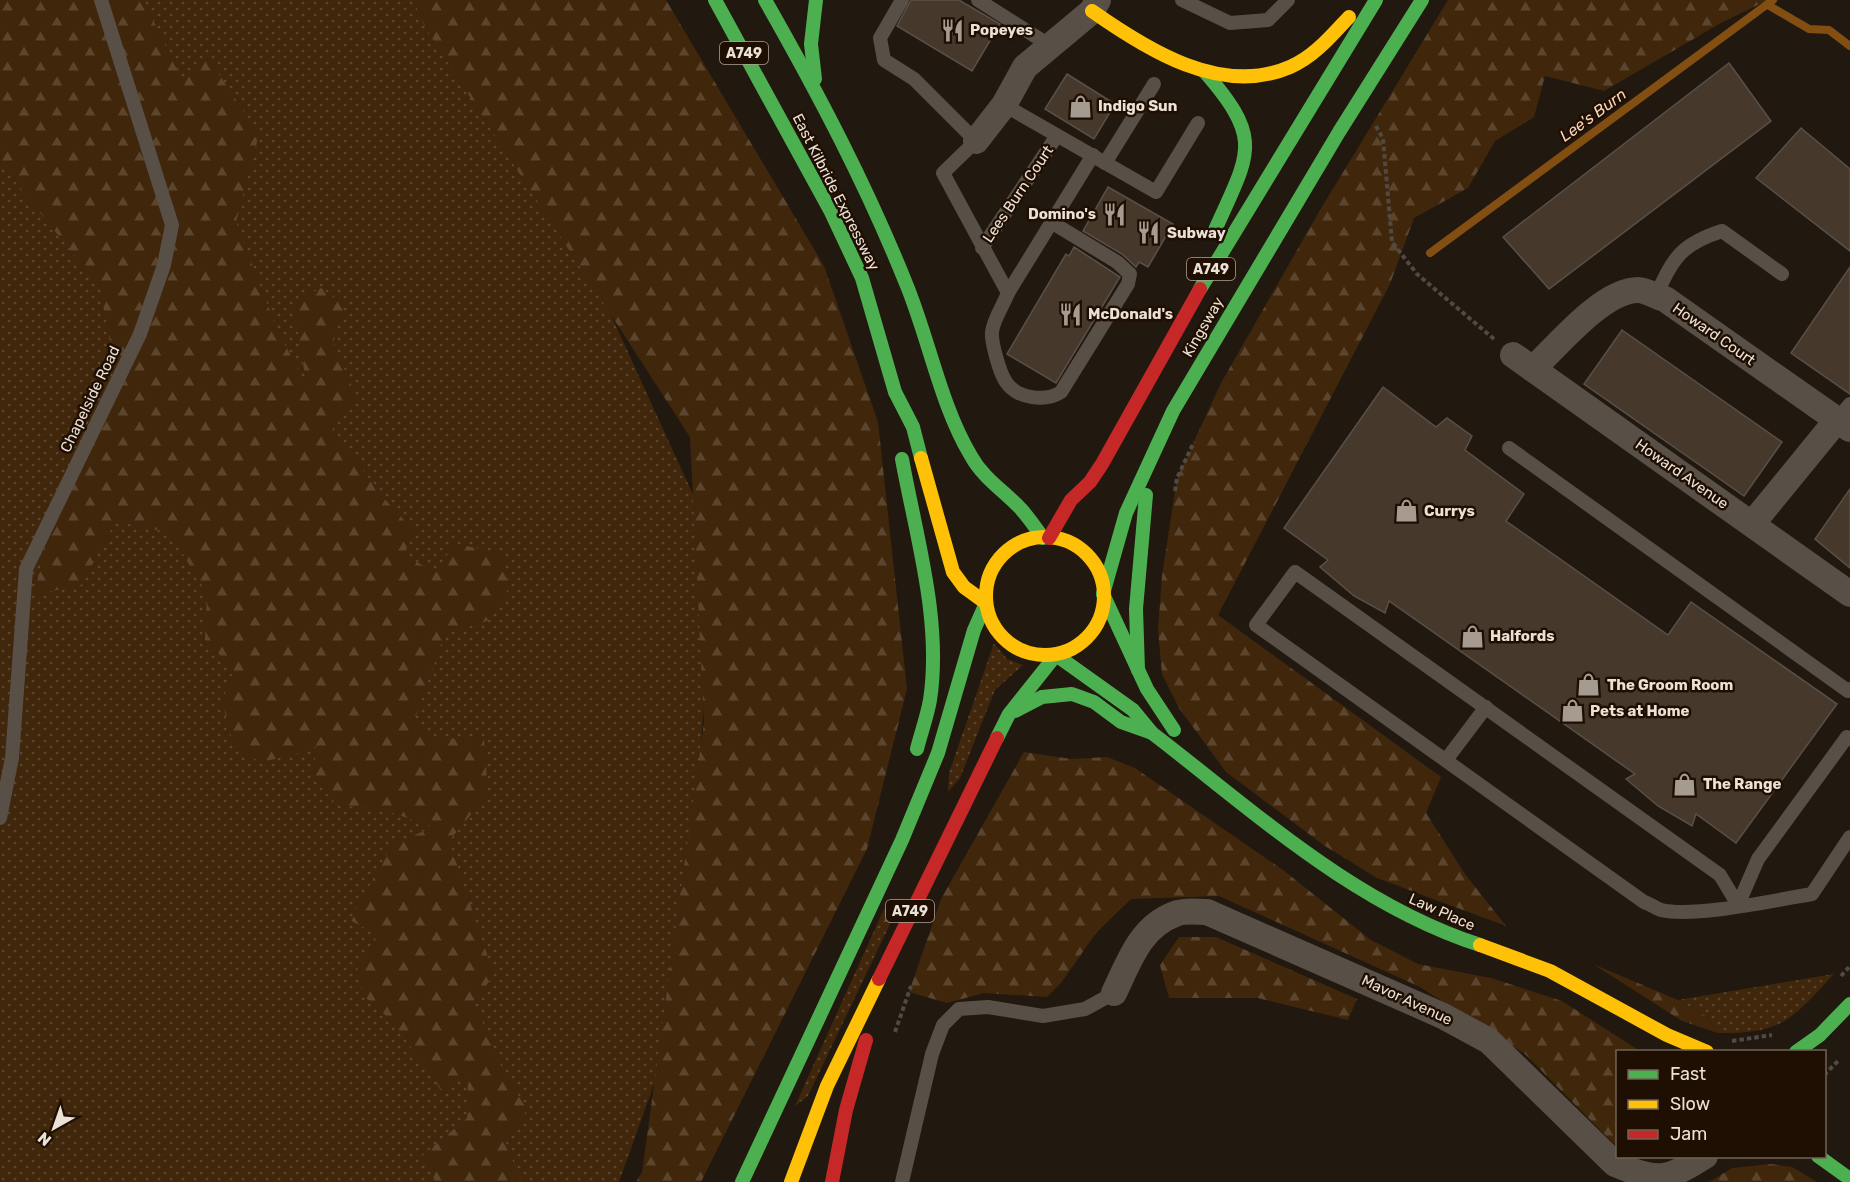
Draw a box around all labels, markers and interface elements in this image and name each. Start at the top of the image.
restaurant icon: Popeyes [939,17,965,43]
place label: Popeyes [970,21,1033,39]
road number: A749 [720,42,768,64]
water label: Lee's Burn [1556,85,1630,145]
shop icon: Indigo Sun [1067,93,1093,119]
place label: Indigo Sun [1098,97,1177,115]
street label: East Kilbride Expressway [789,111,883,273]
street label: Lees Burn Court [979,142,1057,246]
restaurant icon: Domino's [1101,201,1127,227]
place label: Domino's [1028,205,1096,223]
restaurant icon: Subway [1136,220,1162,246]
place label: Subway [1167,224,1226,242]
road number: A749 [1187,258,1235,280]
street label: Kingsway [1179,294,1227,360]
street label: Howard Court [1669,299,1759,369]
restaurant icon: McDonald's [1057,301,1083,327]
place label: McDonald's [1088,305,1173,323]
street label: Chapelside Road [56,343,124,455]
street label: Howard Avenue [1632,435,1732,513]
shop icon: Currys [1393,498,1419,524]
place label: Currys [1424,502,1475,520]
shop icon: Halfords [1459,623,1485,649]
place label: Halfords [1490,627,1555,645]
shop icon: The Groom Room [1576,672,1602,698]
place label: The Groom Room [1607,676,1733,694]
shop icon: Pets at Home [1559,698,1585,724]
place label: Pets at Home [1590,702,1689,720]
shop icon: The Range [1672,771,1698,797]
place label: The Range [1703,775,1781,793]
street label: Law Place [1406,889,1478,935]
road number: A749 [886,900,934,922]
street label: Mavor Avenue [1359,971,1455,1029]
legend [1616,1050,1826,1158]
text: Fast [1670,1063,1706,1085]
text: Slow [1670,1093,1710,1115]
north arrow [24,1098,84,1158]
text: Jam [1670,1123,1707,1145]
text: N [34,1128,55,1150]

